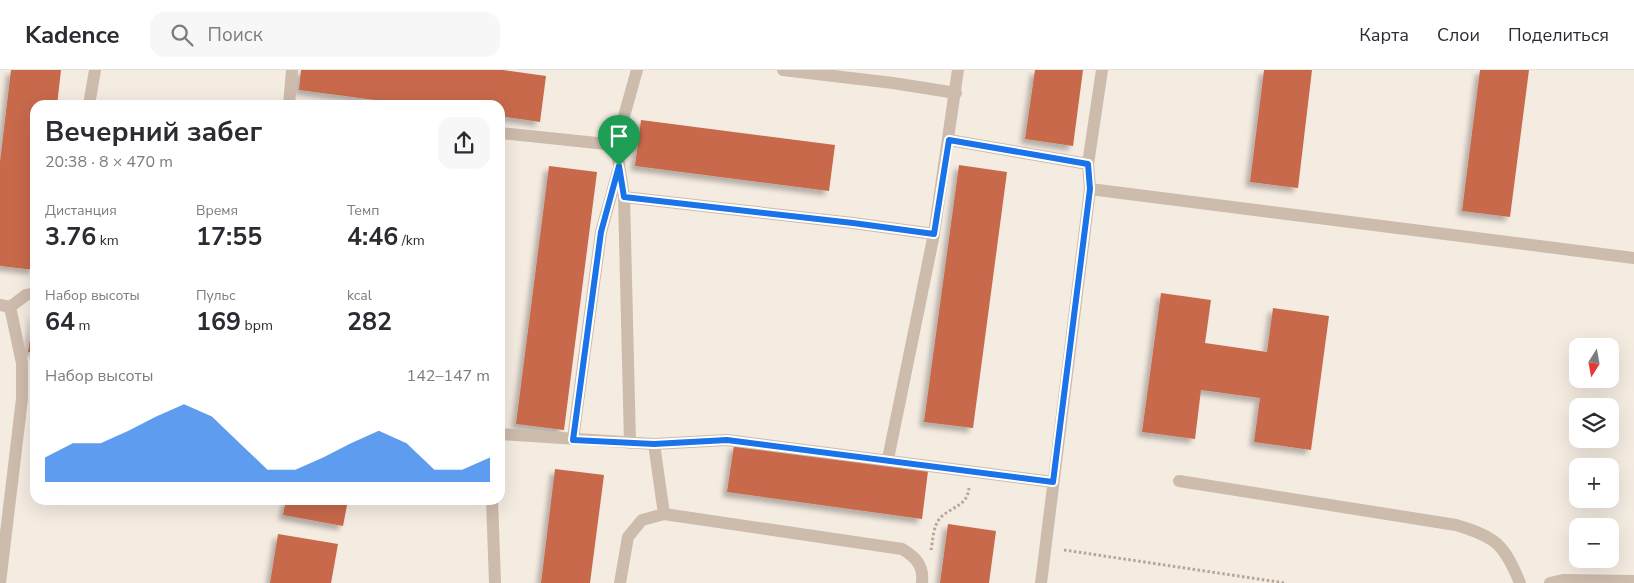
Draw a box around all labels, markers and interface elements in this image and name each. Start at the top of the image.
search box [150,12,500,57]
text: Kadence [25,19,120,51]
icon: search [168,21,196,49]
text: Поиск [208,22,263,48]
text: Карта [1359,23,1409,47]
text: Слои [1437,23,1480,47]
text: Поделиться [1508,23,1609,47]
text: Вечерний забег [45,113,262,151]
pin [598,115,640,166]
button: share [438,117,490,169]
icon: arrive [605,122,633,150]
text: 20:38 · 8 × 470 m [45,151,173,173]
text: Дистанция [45,201,117,220]
text: Время [196,201,238,220]
text: Темп [347,201,379,220]
text: 3.76 [45,220,96,254]
text: 17:55 [196,220,262,254]
text: 4:46 [347,220,398,254]
text: km [96,231,119,250]
text: /km [398,231,425,250]
text: Набор высоты [45,286,140,305]
text: Пульс [196,286,236,305]
text: kcal [347,286,372,305]
text: 64 [45,305,75,339]
text: 169 [196,305,241,339]
text: 282 [347,305,392,339]
text: m [75,316,91,335]
text: bpm [241,316,273,335]
north arrow [1569,338,1619,388]
map controls [1569,338,1619,568]
text: Набор высоты [45,365,153,387]
text: 142–147 m [407,365,490,387]
button: layers [1569,398,1619,448]
button: + [1569,458,1619,508]
button: − [1569,518,1619,568]

